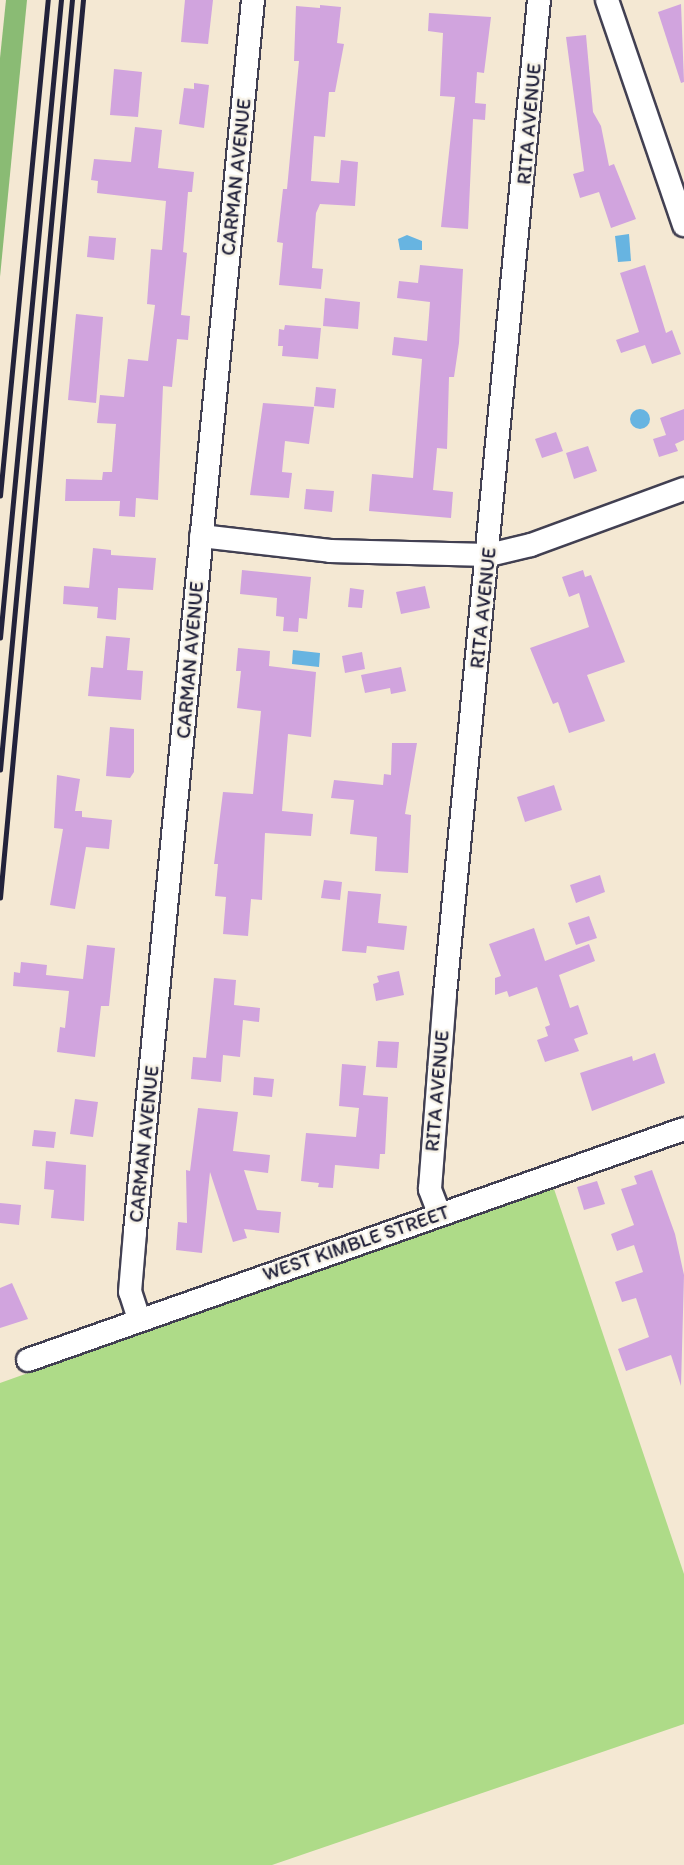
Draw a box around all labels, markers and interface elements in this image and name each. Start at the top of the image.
street label: RITA AVENUE [512,63,546,185]
street label: CARMAN AVENUE [216,98,256,256]
street label: RITA AVENUE [465,547,501,669]
street label: CARMAN AVENUE [171,581,209,739]
street label: RITA AVENUE [420,1030,454,1152]
street label: CARMAN AVENUE [124,1065,164,1223]
street label: WEST KIMBLE STREET [258,1199,454,1287]

